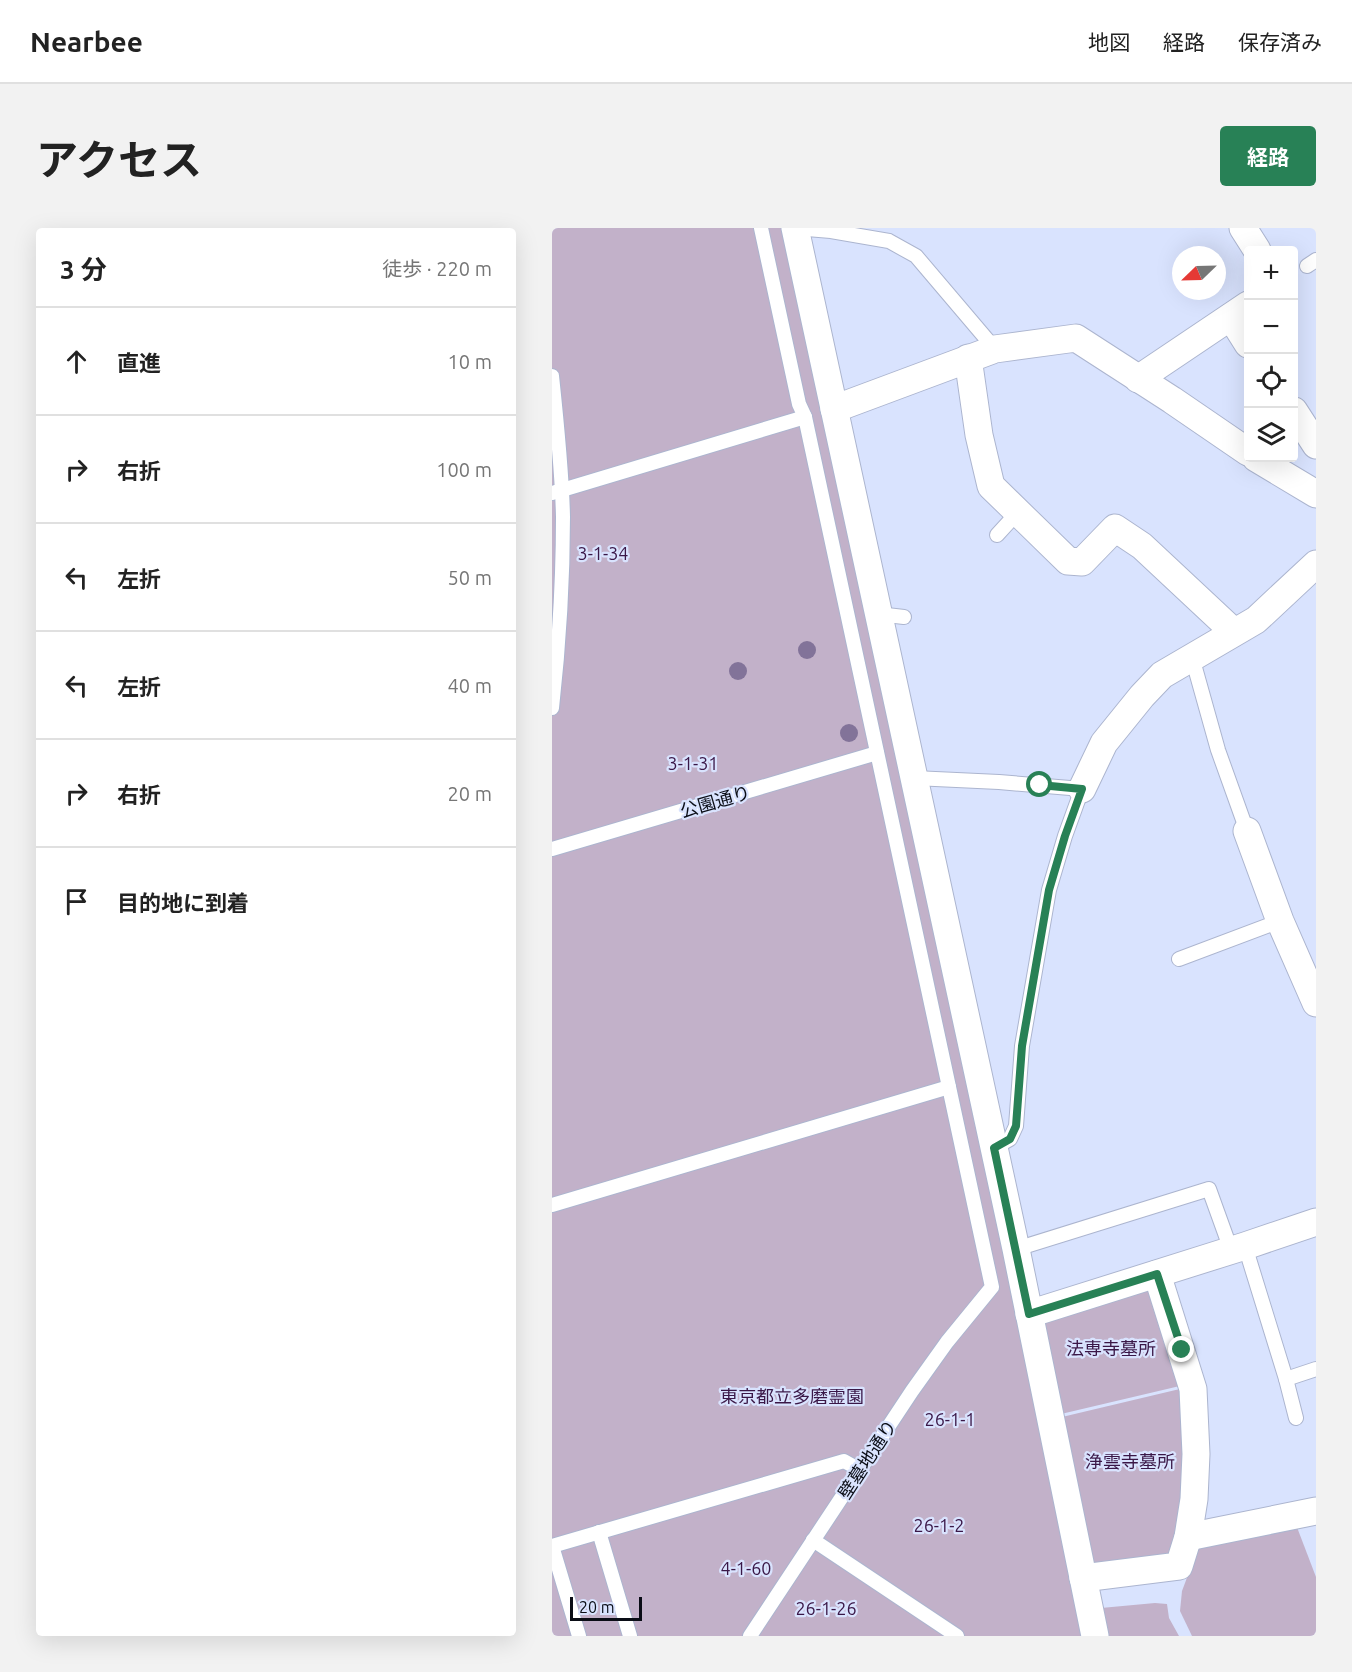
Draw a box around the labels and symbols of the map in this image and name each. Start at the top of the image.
north arrow [1172,246,1226,300]
park label: 3-1-34 [577,543,629,563]
park label: 3-1-31 [667,753,719,773]
route start [1026,771,1052,797]
street label: 公園通り [678,781,752,821]
route end [1168,1336,1194,1362]
park label: 法専寺墓所 [1066,1338,1156,1358]
park label: 東京都立多磨霊園 [720,1386,864,1406]
park label: 26-1-1 [924,1409,976,1429]
street label: 壁墓地通り [834,1416,900,1502]
park label: 浄雲寺墓所 [1085,1451,1175,1471]
park label: 26-1-2 [913,1515,965,1535]
park label: 4-1-60 [720,1558,772,1578]
scale bar [570,1594,642,1622]
park label: 26-1-26 [795,1598,857,1618]

